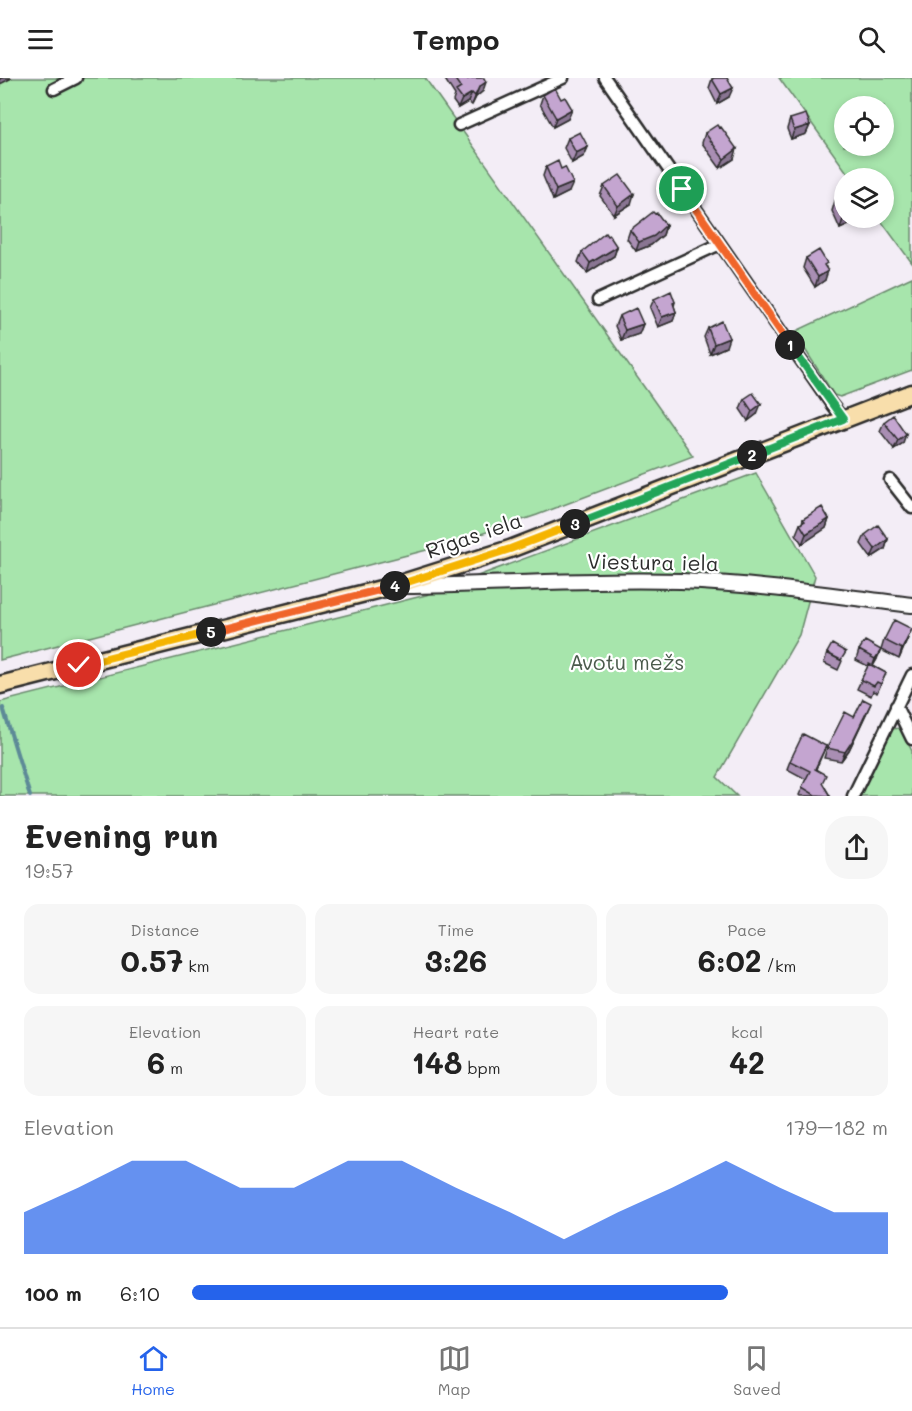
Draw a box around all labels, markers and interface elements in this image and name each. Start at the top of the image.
text: Tempo [413,22,499,57]
icon: menu [24,23,57,56]
icon: search [855,23,888,56]
map controls [834,96,894,228]
button: locate [834,96,894,156]
pin [656,163,707,214]
button: layers [834,168,894,228]
icon: arrive [665,172,698,205]
pin: 1 [775,330,805,360]
text: 1 [786,334,794,355]
pin: 2 [737,440,767,470]
text: 2 [748,444,756,465]
street label: Rīgas iela [422,506,525,564]
pin: 3 [560,509,590,539]
text: 3 [570,513,580,534]
street label: Viestura iela [587,547,719,576]
pin: 4 [380,571,410,601]
text: 4 [390,575,400,596]
pin: 5 [196,617,226,647]
text: 5 [206,621,216,642]
pin [53,639,104,690]
icon: check [62,648,95,681]
park label: Avotu mežs [569,648,685,675]
text: Evening run [24,813,218,856]
button: share [825,816,888,879]
text: 19:57 [24,857,74,883]
text: Distance [131,919,199,940]
text: Time [438,919,474,940]
text: Pace [727,919,767,940]
text: 0.57 [120,940,183,980]
text: 3:26 [425,940,487,980]
text: 6:02 [698,940,761,980]
text: km [183,955,210,976]
text: /km [761,955,796,976]
text: Elevation [129,1021,201,1042]
text: Heart rate [413,1021,499,1042]
text: kcal [731,1021,763,1042]
text: 6 [147,1042,165,1082]
text: 148 [412,1042,462,1082]
text: 42 [729,1042,765,1082]
text: m [165,1057,183,1078]
text: bpm [462,1057,500,1078]
text: Elevation [24,1114,114,1140]
text: 179–182 m [785,1114,888,1140]
text: 100 m [24,1280,82,1306]
text: 6:10 [120,1280,160,1306]
tab: Home [131,1342,175,1399]
tab: Map [438,1342,471,1399]
tab: Saved [733,1342,781,1399]

